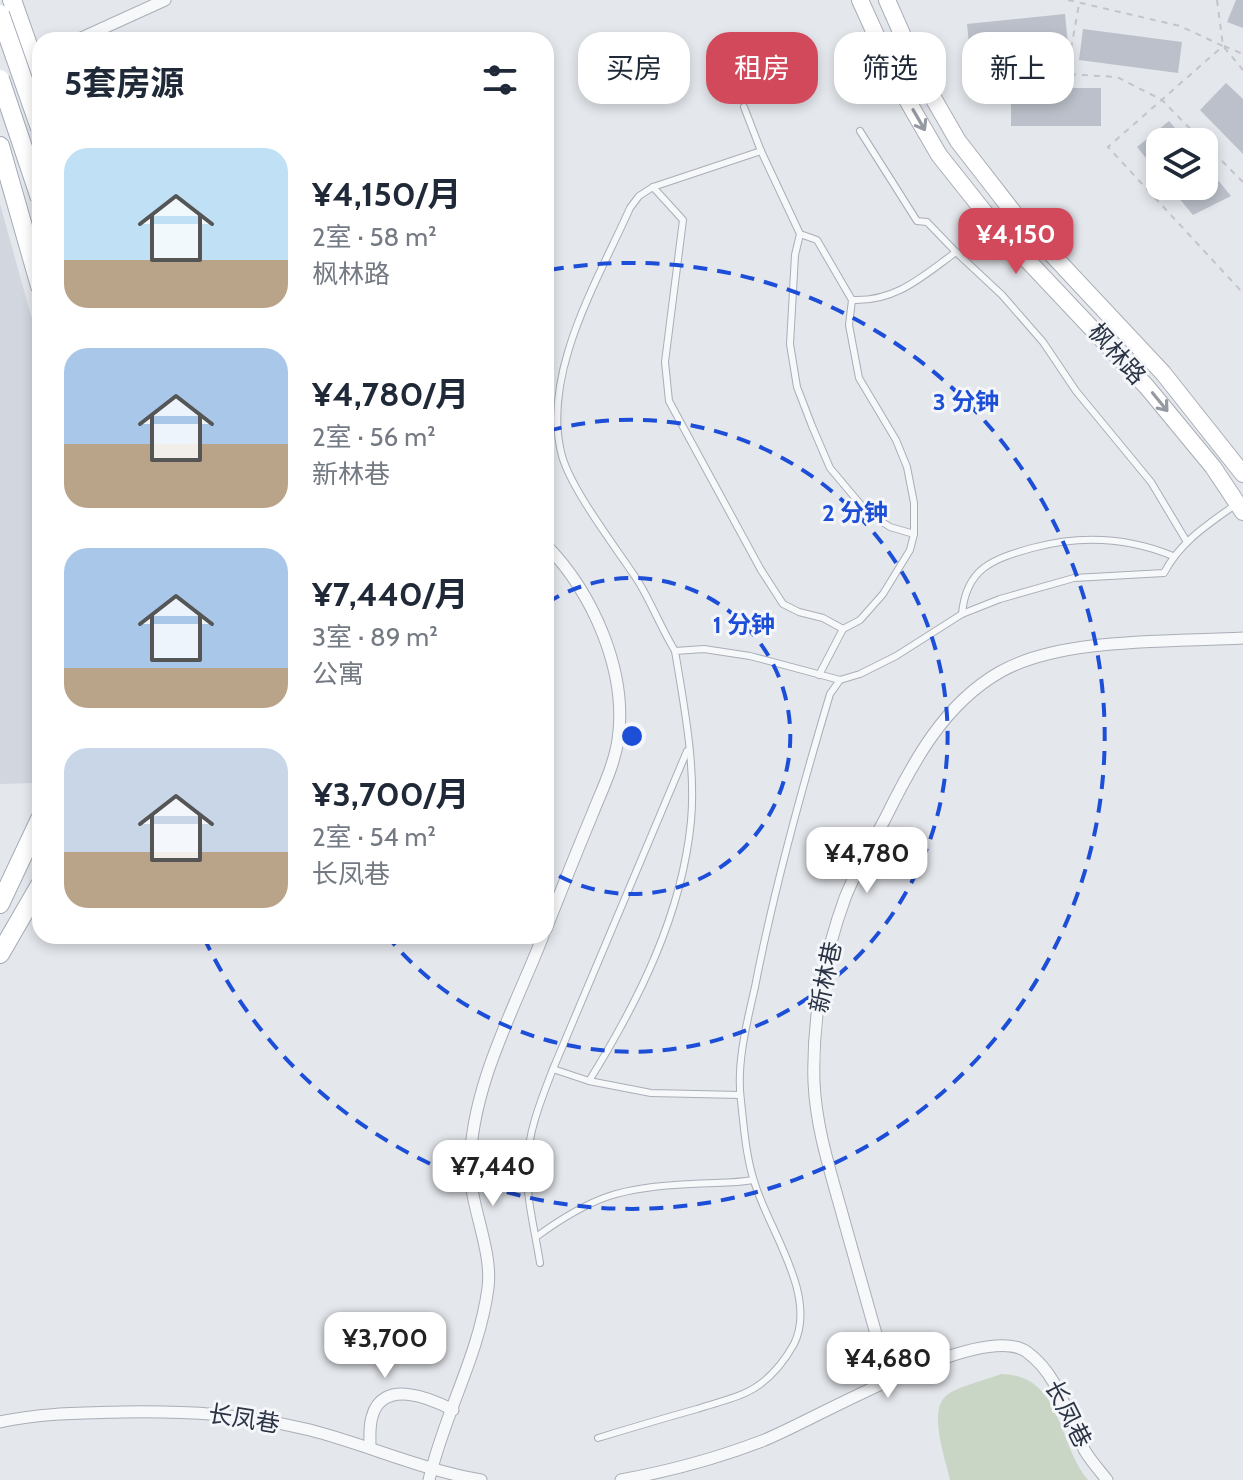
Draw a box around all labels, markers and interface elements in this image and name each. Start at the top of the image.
chip: 买房 [578,32,690,104]
chip: 租房 [706,32,818,104]
chip: 筛选 [834,32,946,104]
chip: 新上 [962,32,1074,104]
icon: filters [478,58,522,102]
text: 5套房源 [64,62,184,104]
one-way arrow [911,108,927,131]
map controls [1146,128,1218,200]
button: layers [1146,128,1218,200]
text: ¥4,150/月 [312,173,462,215]
icon: home [128,180,224,276]
pin: ¥4,150 [951,208,1081,276]
text: ¥4,150 [976,218,1056,250]
text: 2室 · 58 m² [312,221,437,253]
text: 枫林路 [312,258,390,290]
street label: 枫林路 [1083,317,1152,390]
text: ¥4,780/月 [312,373,469,415]
icon: home [128,380,224,476]
text: 3 分钟 [933,387,999,416]
one-way arrow [1151,391,1169,412]
text: 2室 · 56 m² [312,421,436,453]
text: 新林巷 [312,458,390,490]
text: 2 分钟 [822,498,888,527]
text: ¥7,440/月 [312,573,469,615]
icon: home [128,580,224,676]
text: 1 分钟 [713,610,775,639]
text: 3室 · 89 m² [312,621,438,653]
text: 公寓 [312,658,364,690]
centre of rings [618,722,646,750]
text: ¥3,700/月 [312,773,470,815]
icon: home [128,780,224,876]
text: 2室 · 54 m² [312,821,436,853]
pin: ¥4,780 [802,827,932,895]
text: ¥4,780 [824,837,910,869]
text: 长凤巷 [312,858,390,890]
street label: 新林巷 [804,939,847,1015]
pin: ¥7,440 [428,1140,558,1208]
text: ¥7,440 [451,1150,535,1182]
pin: ¥3,700 [320,1312,450,1380]
text: ¥3,700 [342,1322,428,1354]
pin: ¥4,680 [823,1332,953,1400]
text: ¥4,680 [845,1342,931,1374]
street label: 长凤巷 [1039,1375,1098,1452]
street label: 长凤巷 [206,1399,282,1438]

